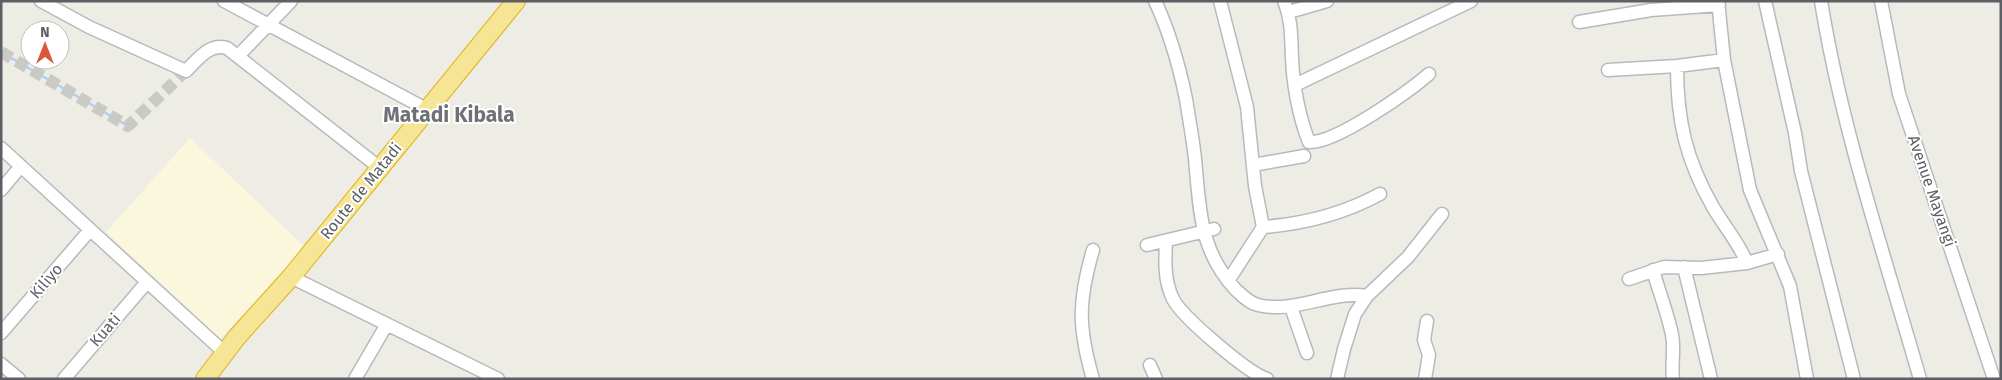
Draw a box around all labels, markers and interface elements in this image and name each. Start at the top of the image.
north arrow [20,20,70,70]
text: N [40,24,50,41]
district label: Matadi Kibala [383,102,515,128]
street label: Avenue Mayangi [1904,133,1960,249]
street label: Route de Matadi [316,139,406,243]
street label: Kiliyo [26,260,66,302]
street label: Kuati [85,310,125,350]

